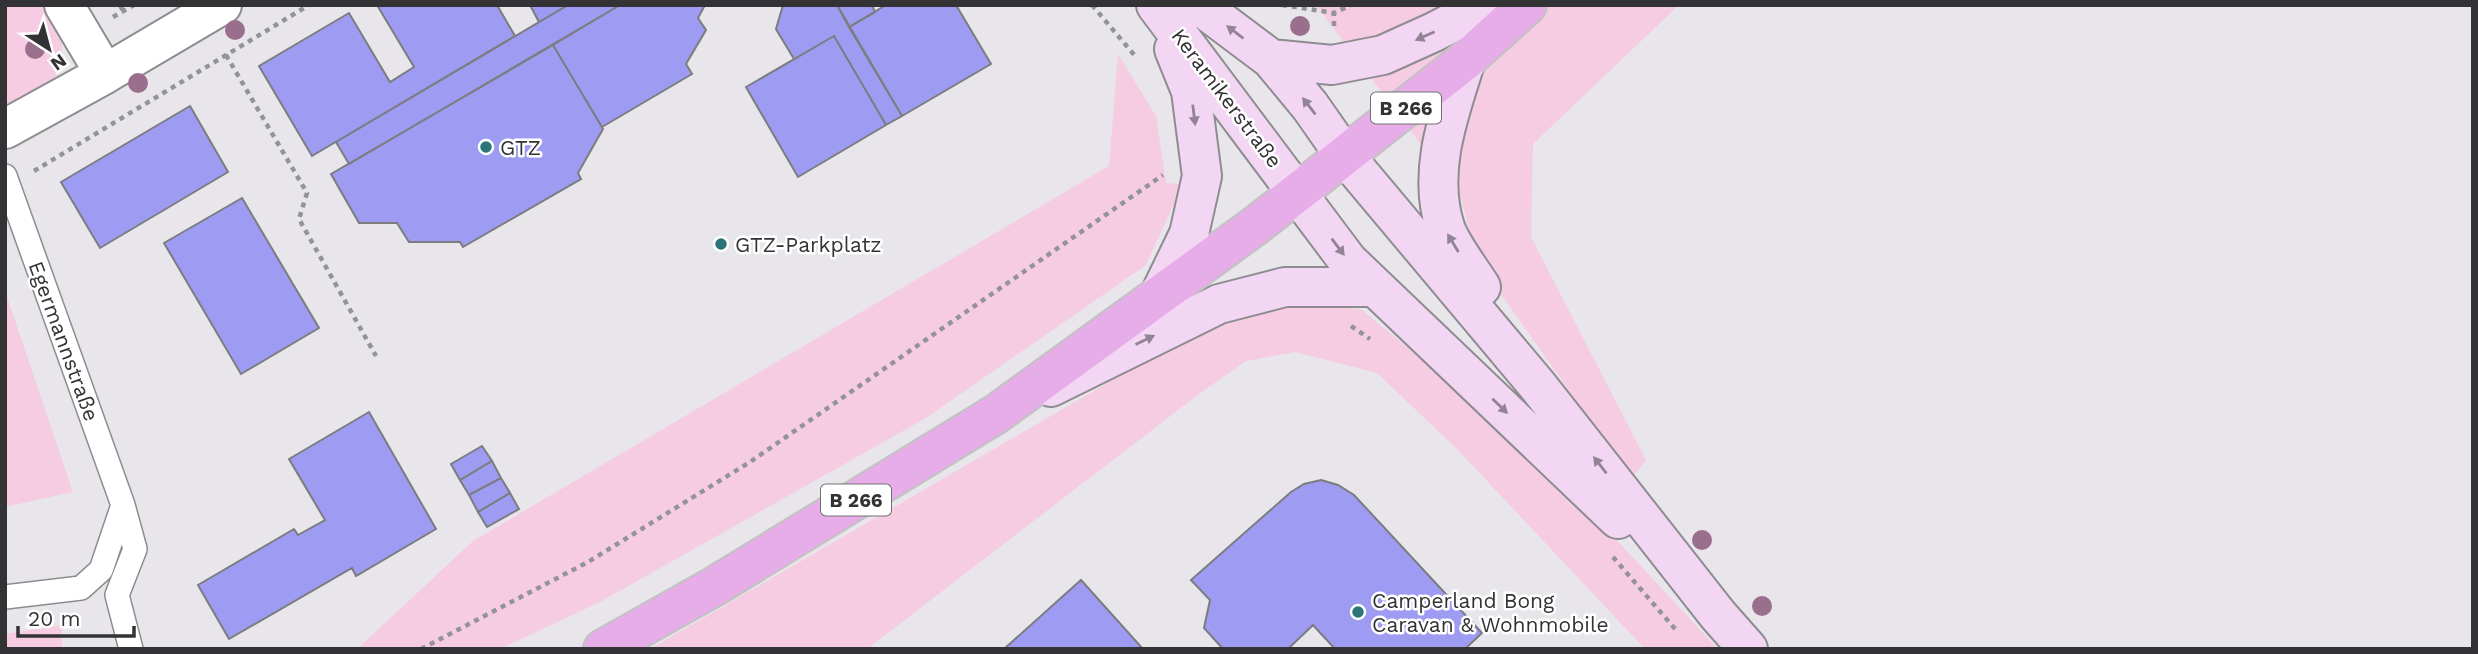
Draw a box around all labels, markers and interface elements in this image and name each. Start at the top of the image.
north arrow [14,14,84,84]
street label: Keramikerstraße [1167,24,1287,172]
one-way arrow [1226,26,1244,40]
one-way arrow [1415,30,1435,42]
text: N [46,49,71,76]
road number: B 266 [1371,92,1441,124]
one-way arrow [1302,98,1317,116]
one-way arrow [1189,104,1200,126]
place label: GTZ [500,135,541,160]
marker: GTZ [478,139,494,155]
place label: GTZ-Parkplatz [735,232,882,257]
one-way arrow [1447,233,1460,252]
marker: GTZ-Parkplatz [713,236,729,252]
one-way arrow [1331,238,1345,256]
street label: Egermannstraße [23,258,105,424]
one-way arrow [1135,335,1155,346]
one-way arrow [1491,398,1508,415]
one-way arrow [1594,456,1608,474]
road number: B 266 [821,485,891,516]
place label: Camperland Bong Caravan & Wohnmobile [1372,588,1609,637]
scale bar [18,594,133,638]
marker: Camperland Bong Caravan & Wohnmobile [1350,604,1366,620]
text: 20 m [28,606,80,631]

